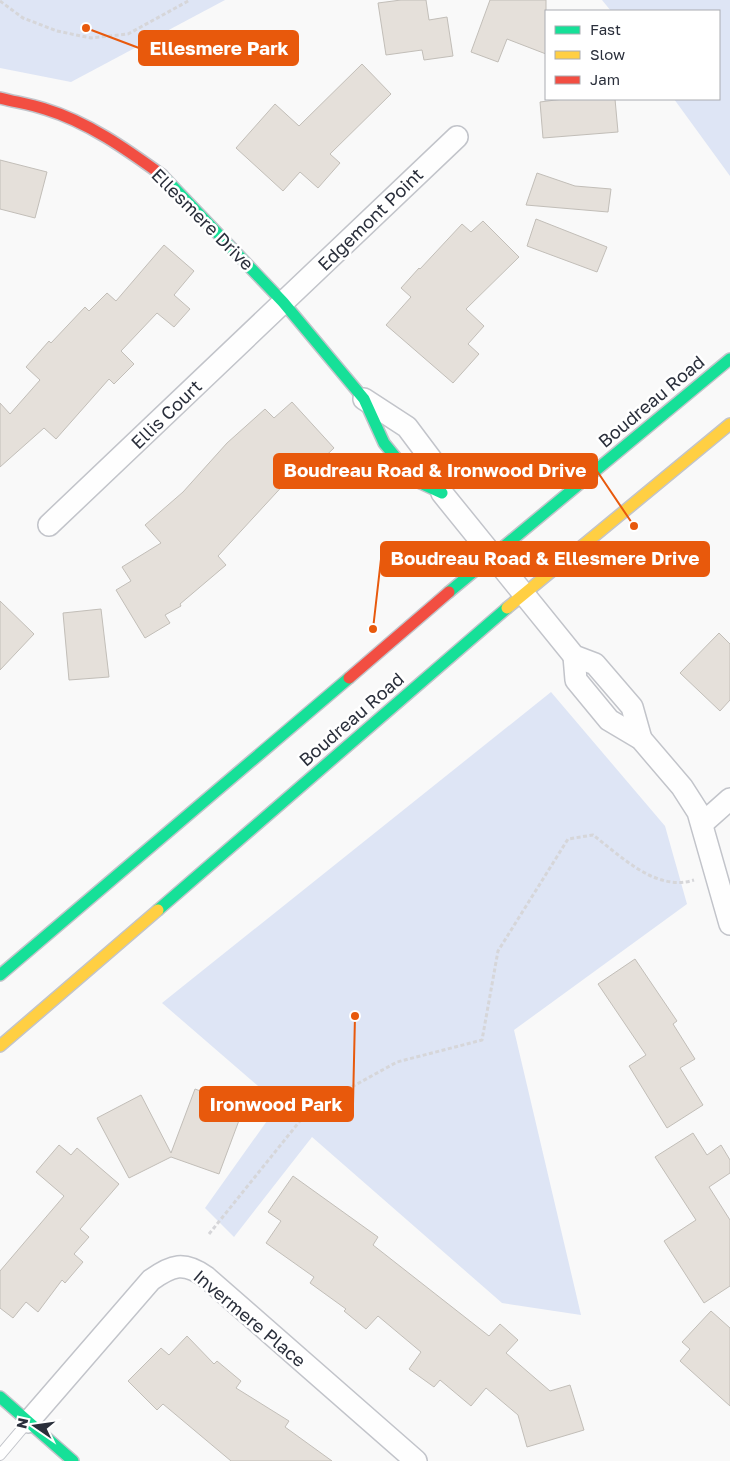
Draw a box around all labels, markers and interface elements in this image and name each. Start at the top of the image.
legend [545,10,720,100]
text: Fast [590,20,621,38]
callout: Ellesmere Park [139,31,298,65]
text: Ellesmere Park [149,36,289,59]
text: Slow [590,45,625,63]
text: Jam [590,70,620,88]
street label: Ellesmere Drive [147,163,259,275]
street label: Edgemont Point [313,163,427,275]
street label: Boudreau Road [593,350,709,452]
street label: Ellis Court [126,375,206,453]
callout: Boudreau Road & Ironwood Drive [274,454,597,488]
text: Boudreau Road & Ironwood Drive [284,458,586,481]
callout: Boudreau Road & Ellesmere Drive [381,542,709,576]
text: Boudreau Road & Ellesmere Drive [391,546,699,569]
street label: Boudreau Road [294,667,408,771]
callout: Ironwood Park [200,1087,353,1121]
text: Ironwood Park [209,1092,343,1115]
street label: Invermere Place [189,1265,311,1371]
north arrow [10,1401,60,1451]
text: N [12,1416,31,1430]

